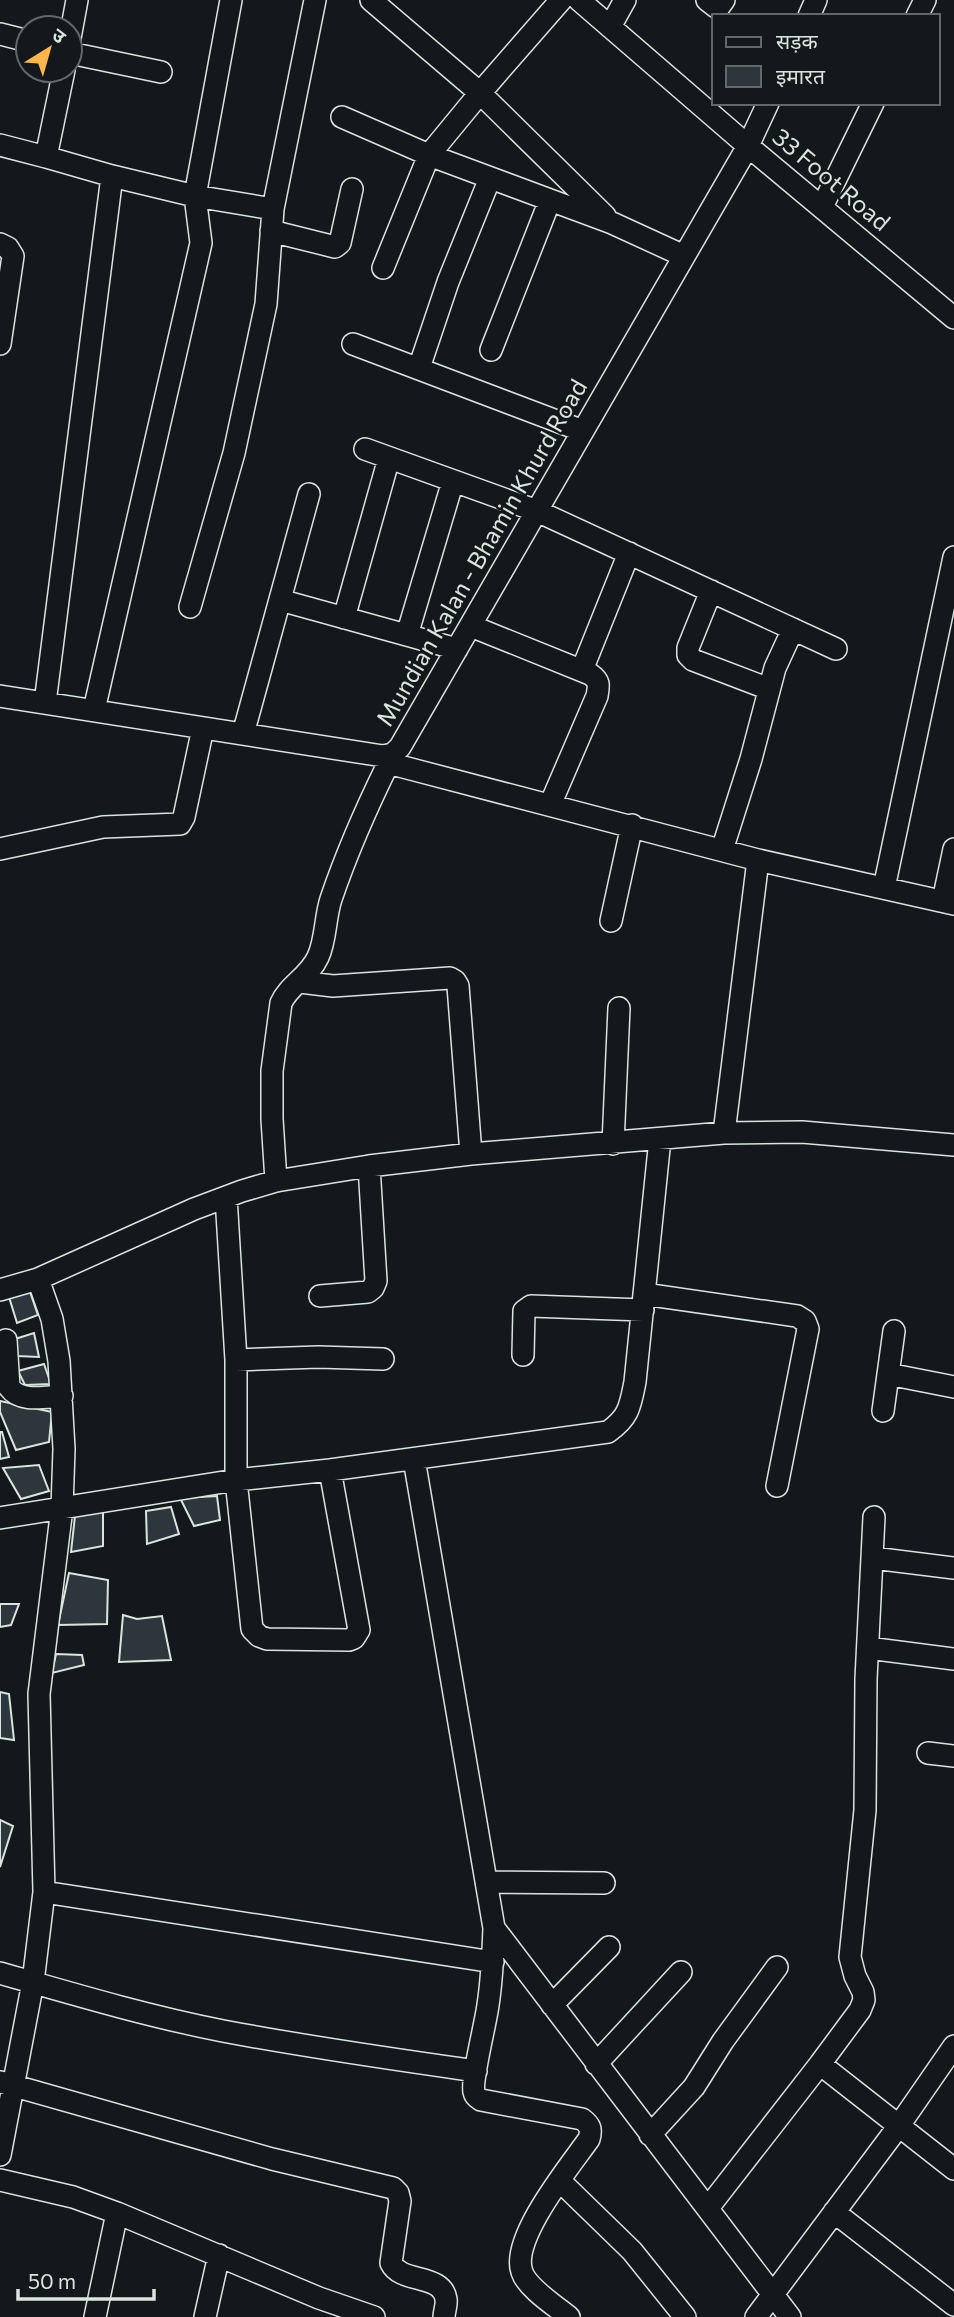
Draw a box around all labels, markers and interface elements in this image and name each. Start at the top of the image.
north arrow [14,14,84,84]
legend [712,14,940,105]
text: उ [48,22,72,48]
text: सड़क [776,28,818,53]
text: इमारत [776,63,826,88]
street label: 33 Foot Road [767,121,896,236]
street label: Mundian Kalan - Bhamin Khurd Road [369,374,592,731]
scale bar [18,2258,154,2302]
text: 50 m [28,2268,76,2293]

